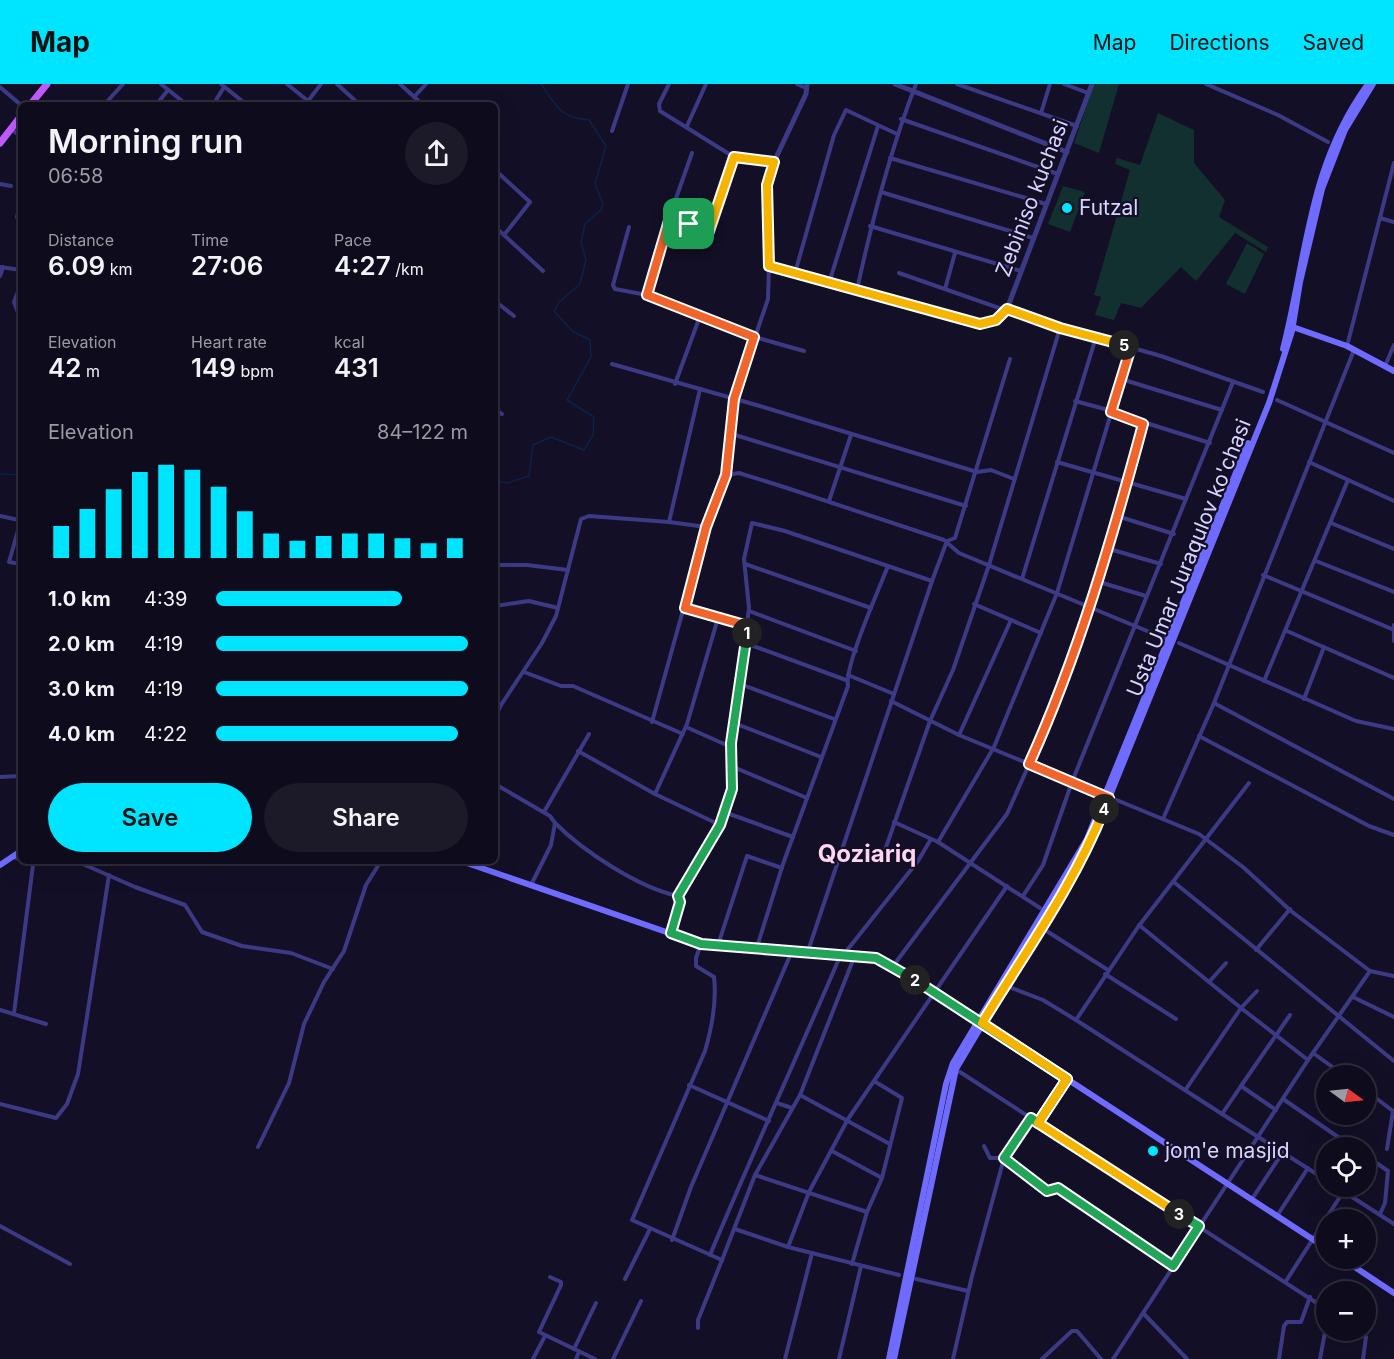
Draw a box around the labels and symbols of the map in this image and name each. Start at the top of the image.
street label: Zebiniso kuchasi [990,115,1073,280]
place label: Futzal [1079,195,1138,220]
pin [663,198,714,249]
marker: Futzal [1060,201,1074,215]
pin: 5 [1109,330,1139,360]
street label: Usta Umar Juraqulov ko'chasi [1121,415,1256,700]
pin: 1 [732,618,762,648]
pin: 4 [1089,794,1119,824]
district label: Qoziariq [818,839,916,868]
pin: 2 [900,965,930,995]
north arrow [1316,1065,1376,1125]
place label: jom'e masjid [1164,1138,1290,1163]
marker: jom'e masjid [1146,1144,1160,1158]
pin: 3 [1164,1199,1194,1229]

